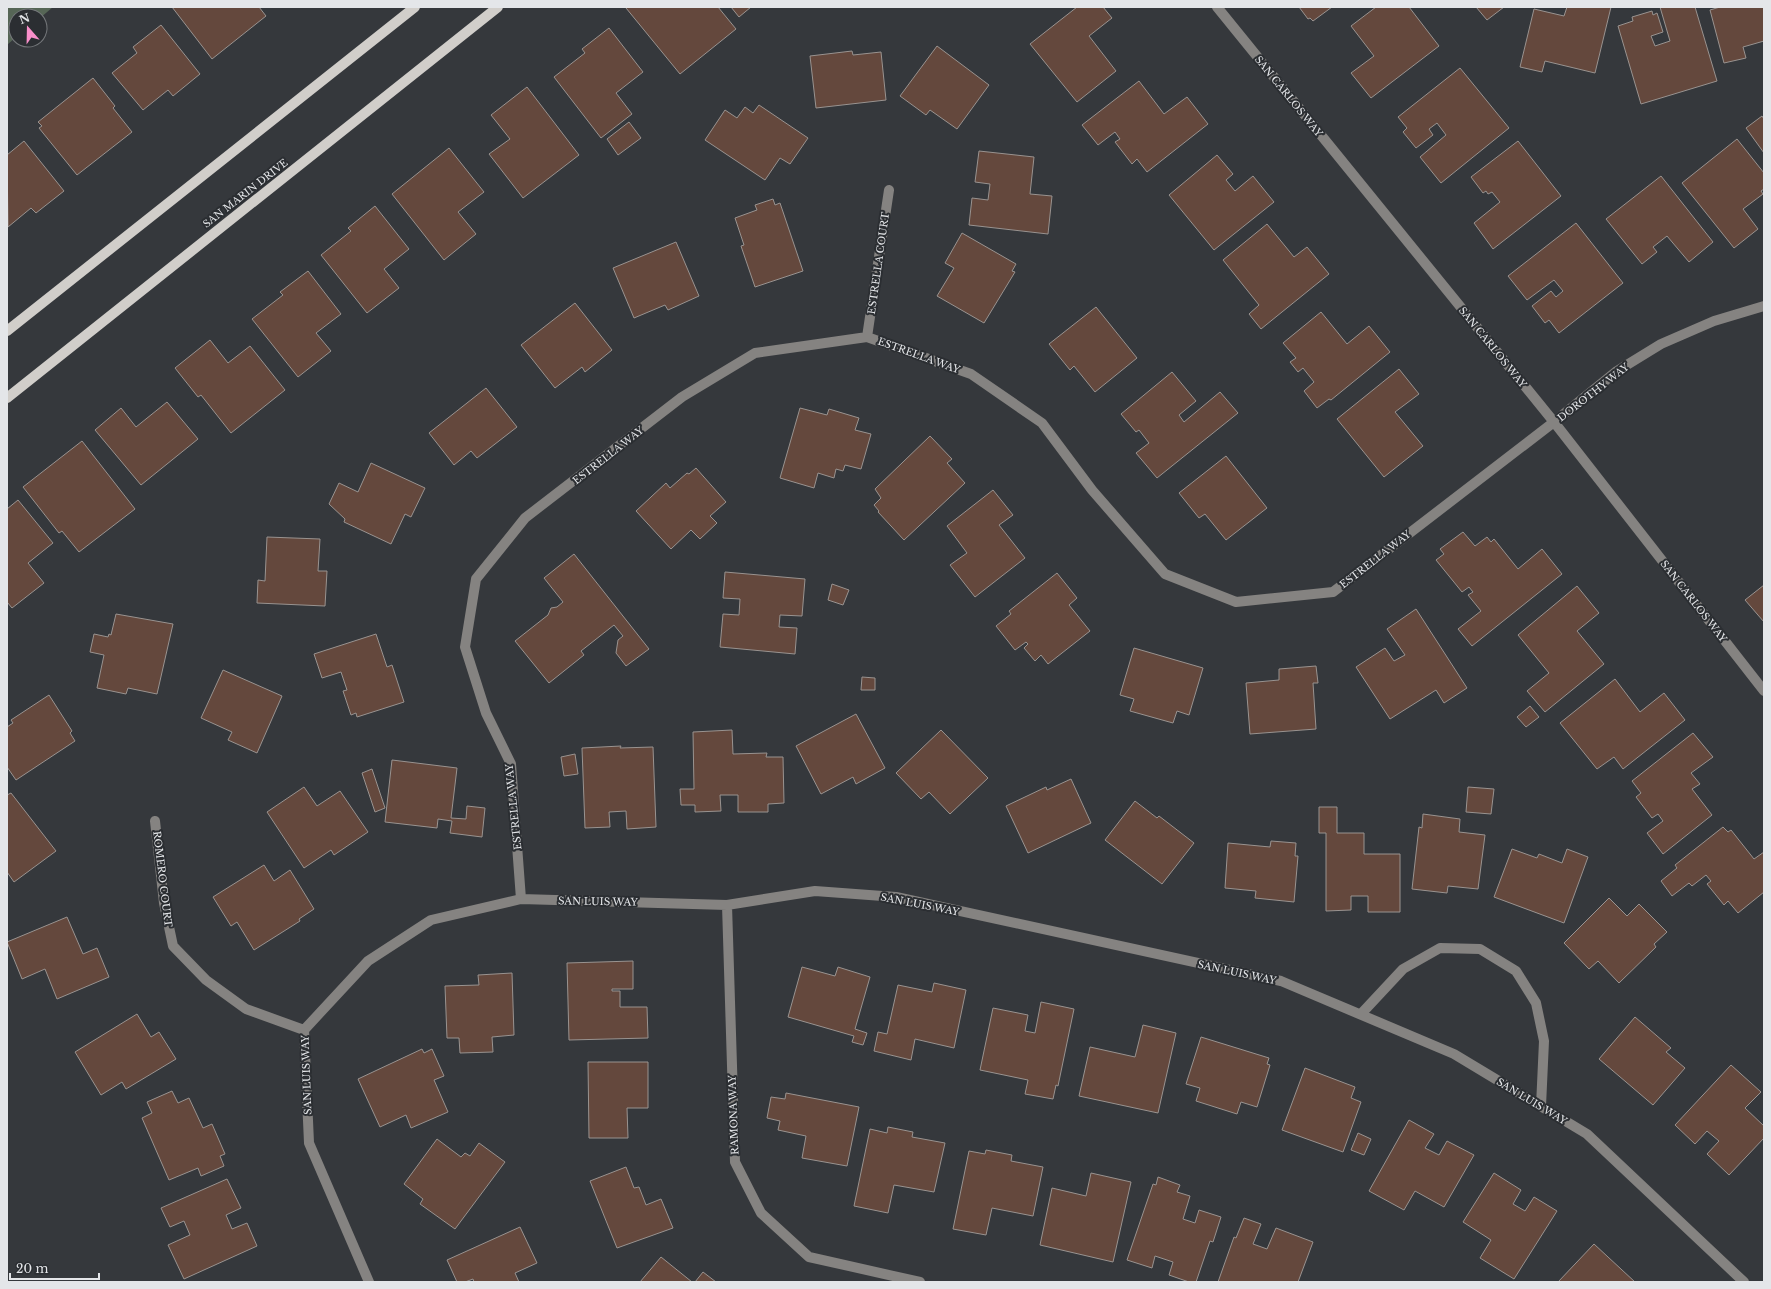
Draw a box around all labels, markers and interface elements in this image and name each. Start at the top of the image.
north arrow [8,8,48,48]
text: N [17,10,32,27]
street label: SAN CARLOS WAY [1252,53,1326,140]
street label: SAN MARIN DRIVE [200,156,290,231]
street label: ESTRELLA COURT [865,211,892,315]
street label: SAN CARLOS WAY [1456,304,1530,391]
street label: ESTRELLA WAY [876,335,962,377]
street label: DOROTHY WAY [1555,360,1632,424]
street label: ESTRELLA WAY [570,423,647,487]
street label: ESTRELLA WAY [1337,527,1414,591]
street label: SAN CARLOS WAY [1658,558,1730,645]
street label: ESTRELLA WAY [502,763,524,851]
street label: ROMERO COURT [150,830,175,928]
street label: SAN LUIS WAY [879,890,961,919]
street label: SAN LUIS WAY [558,894,639,909]
street label: SAN LUIS WAY [1196,958,1278,987]
street label: SAN LUIS WAY [299,1034,314,1115]
street label: RAMONA WAY [726,1074,741,1155]
street label: SAN LUIS WAY [1494,1075,1570,1128]
scale bar [10,1255,99,1281]
text: 20 m [16,1261,48,1276]

